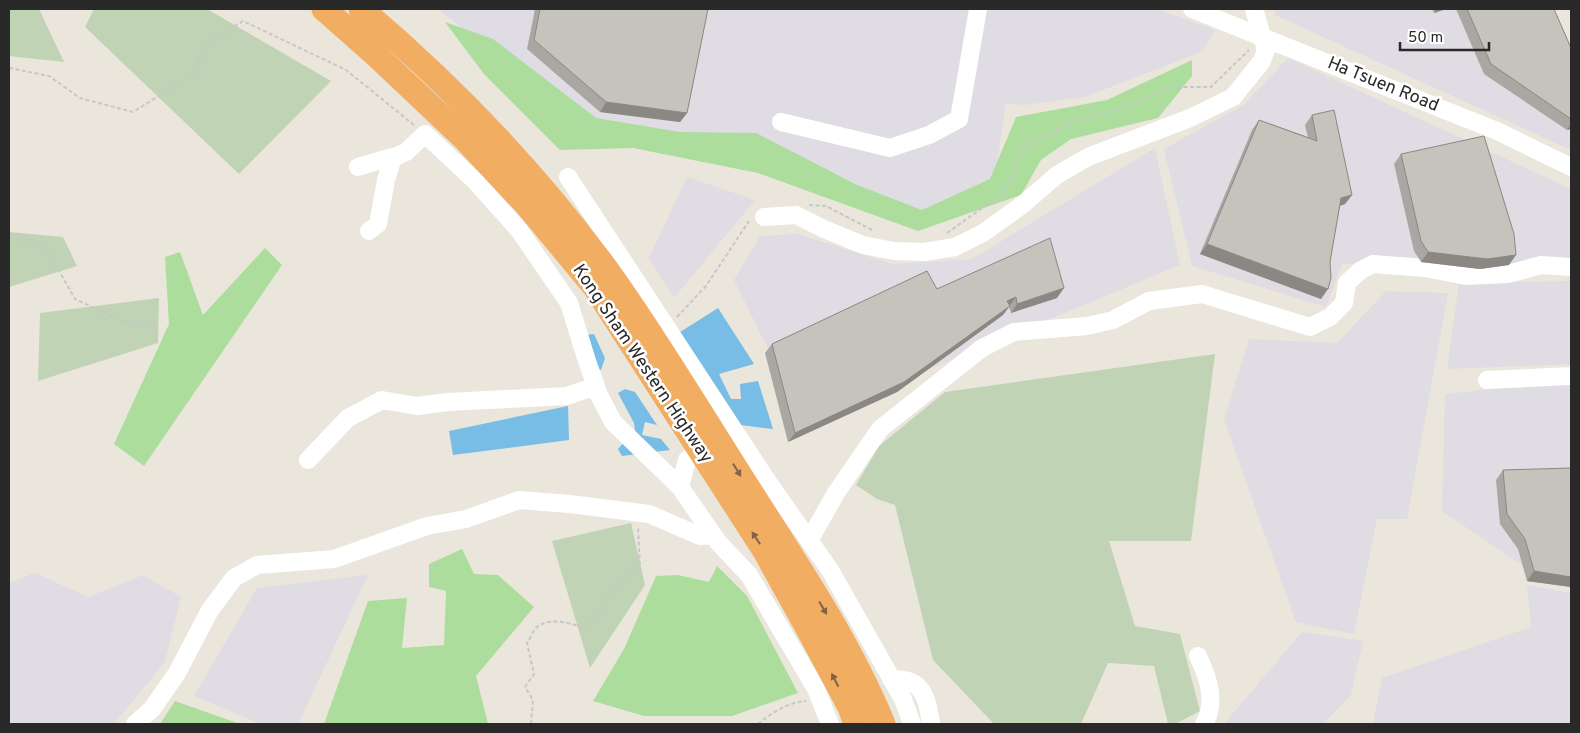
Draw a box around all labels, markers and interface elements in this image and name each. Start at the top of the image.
scale bar [1400,20,1489,52]
text: 50 m [1408,29,1443,48]
street label: Ha Tsuen Road [1324,52,1442,118]
street label: Kong Sham Western Highway [567,260,717,468]
one-way arrow [732,464,742,477]
one-way arrow [751,532,761,545]
one-way arrow [819,601,828,614]
one-way arrow [831,673,839,687]

